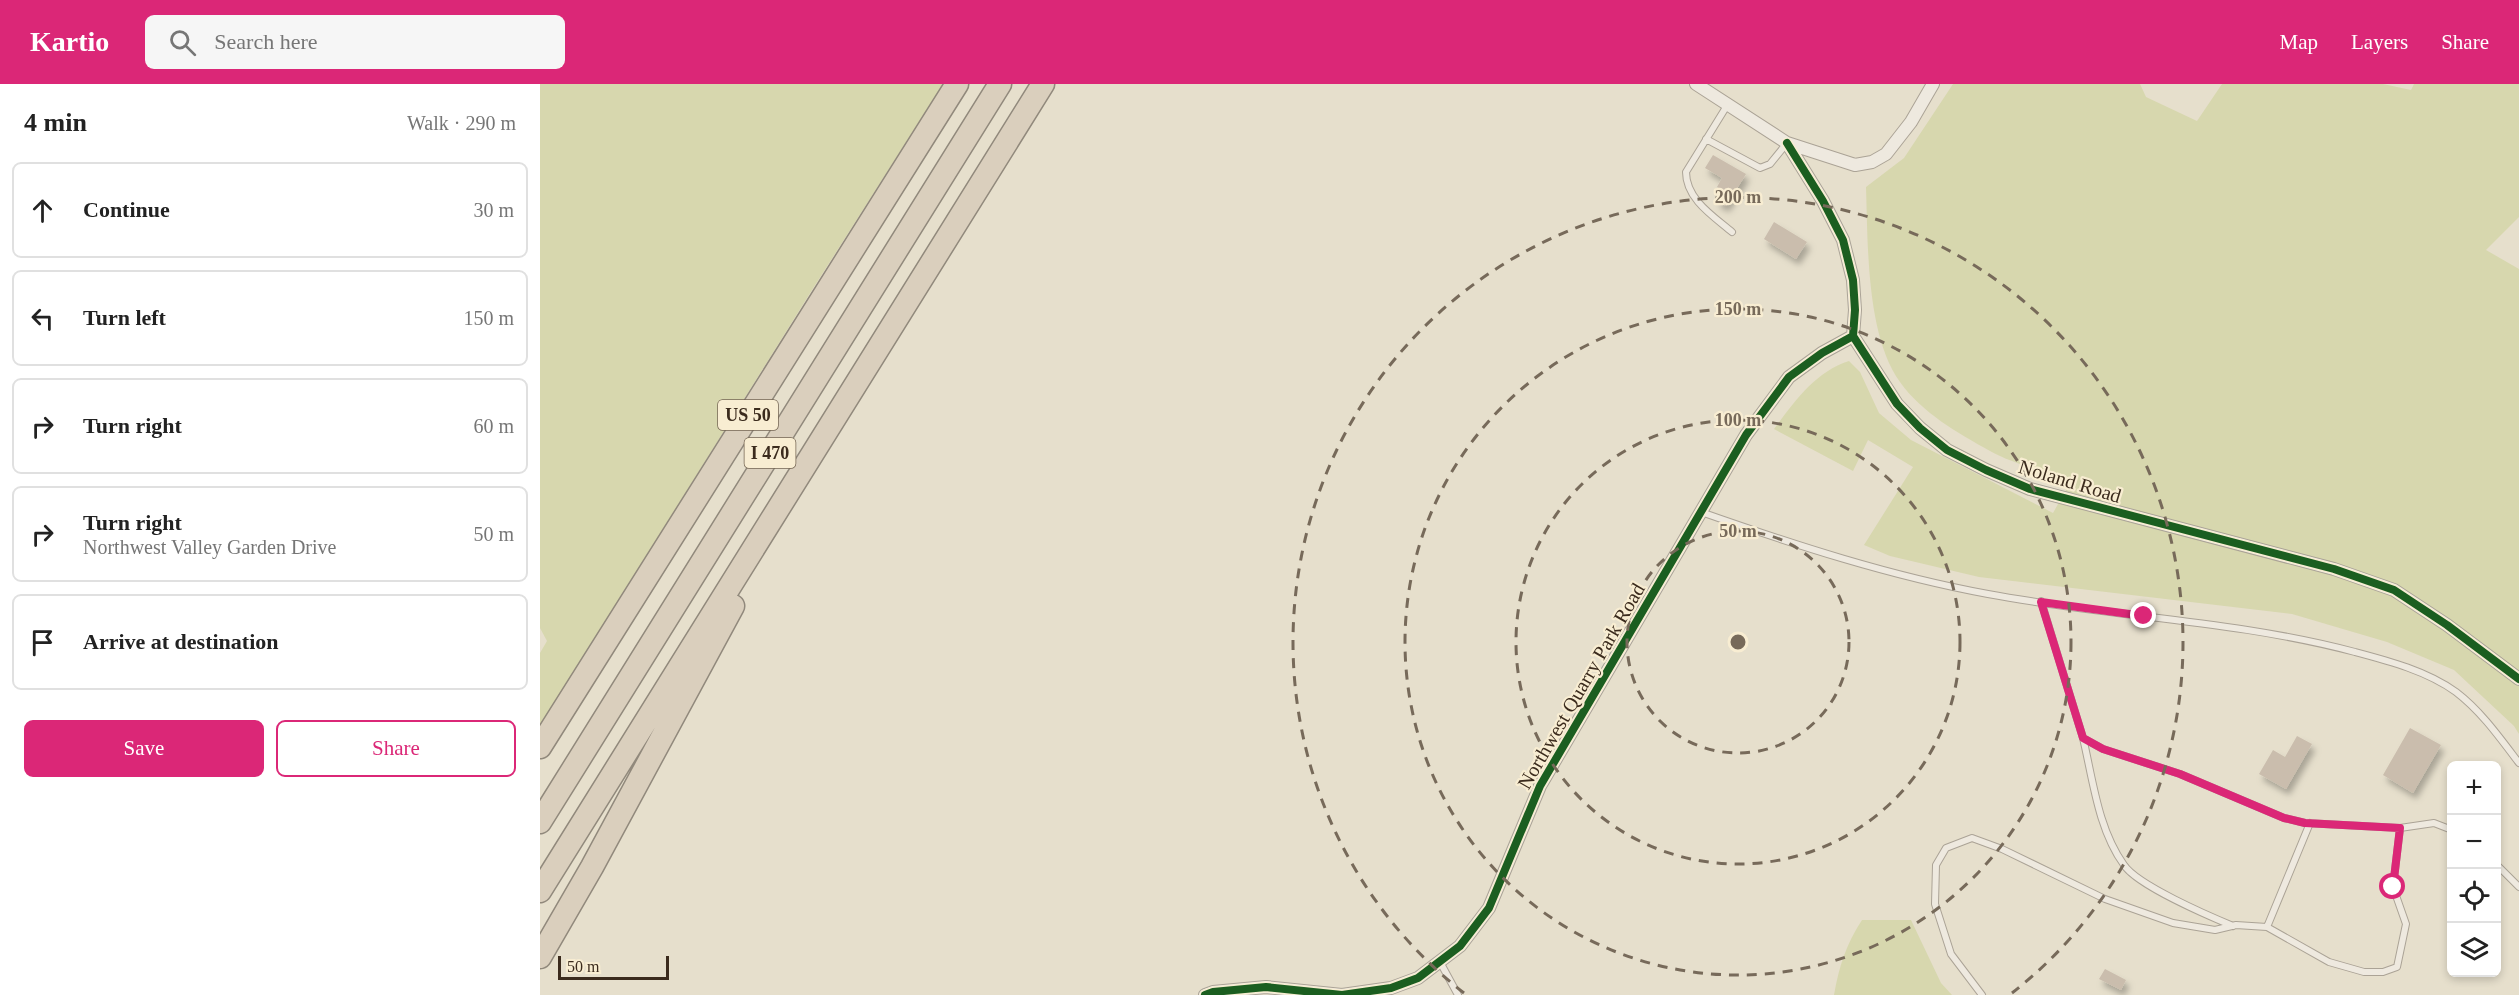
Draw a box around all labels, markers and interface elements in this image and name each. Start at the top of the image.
search box [145,15,565,69]
text: Kartio [30,26,109,57]
icon: search [166,26,199,59]
text: Search here [214,29,318,54]
text: Map [2280,30,2318,54]
text: Layers [2351,30,2408,54]
text: Share [2441,30,2489,54]
text: 4 min [24,108,87,137]
text: Walk · 290 m [407,112,516,134]
text: 200 m [1715,187,1761,207]
icon: ahead [26,194,59,227]
text: Continue [83,197,170,222]
text: 30 m [473,199,514,221]
text: 150 m [1715,299,1761,319]
icon: left [26,302,59,335]
text: Turn left [83,305,166,330]
text: 150 m [463,307,514,329]
road number: US 50 [718,400,778,430]
icon: right [26,410,59,443]
text: 100 m [1715,410,1761,430]
text: Turn right [83,413,182,438]
text: 60 m [473,415,514,437]
road number: I 470 [744,438,796,468]
street label: Noland Road [2016,455,2124,507]
text: Turn right [83,510,182,535]
icon: right [26,518,59,551]
text: 50 m [1719,521,1757,541]
text: 50 m [473,523,514,545]
text: Northwest Valley Garden Drive [83,536,336,558]
street label: Northwest Quarry Park Road [1513,579,1650,793]
route end [2130,602,2156,628]
icon: arrive [26,626,59,659]
text: Arrive at destination [83,629,279,654]
centre of rings [1728,632,1748,652]
button: Save [24,720,264,777]
button: Share [276,720,516,777]
map controls [2447,761,2501,977]
button: + [2447,761,2501,815]
button: − [2447,815,2501,869]
button: locate [2447,869,2501,923]
route start [2379,873,2405,899]
button: layers [2447,923,2501,977]
scale bar [558,953,669,980]
text: 50 m [567,958,599,975]

